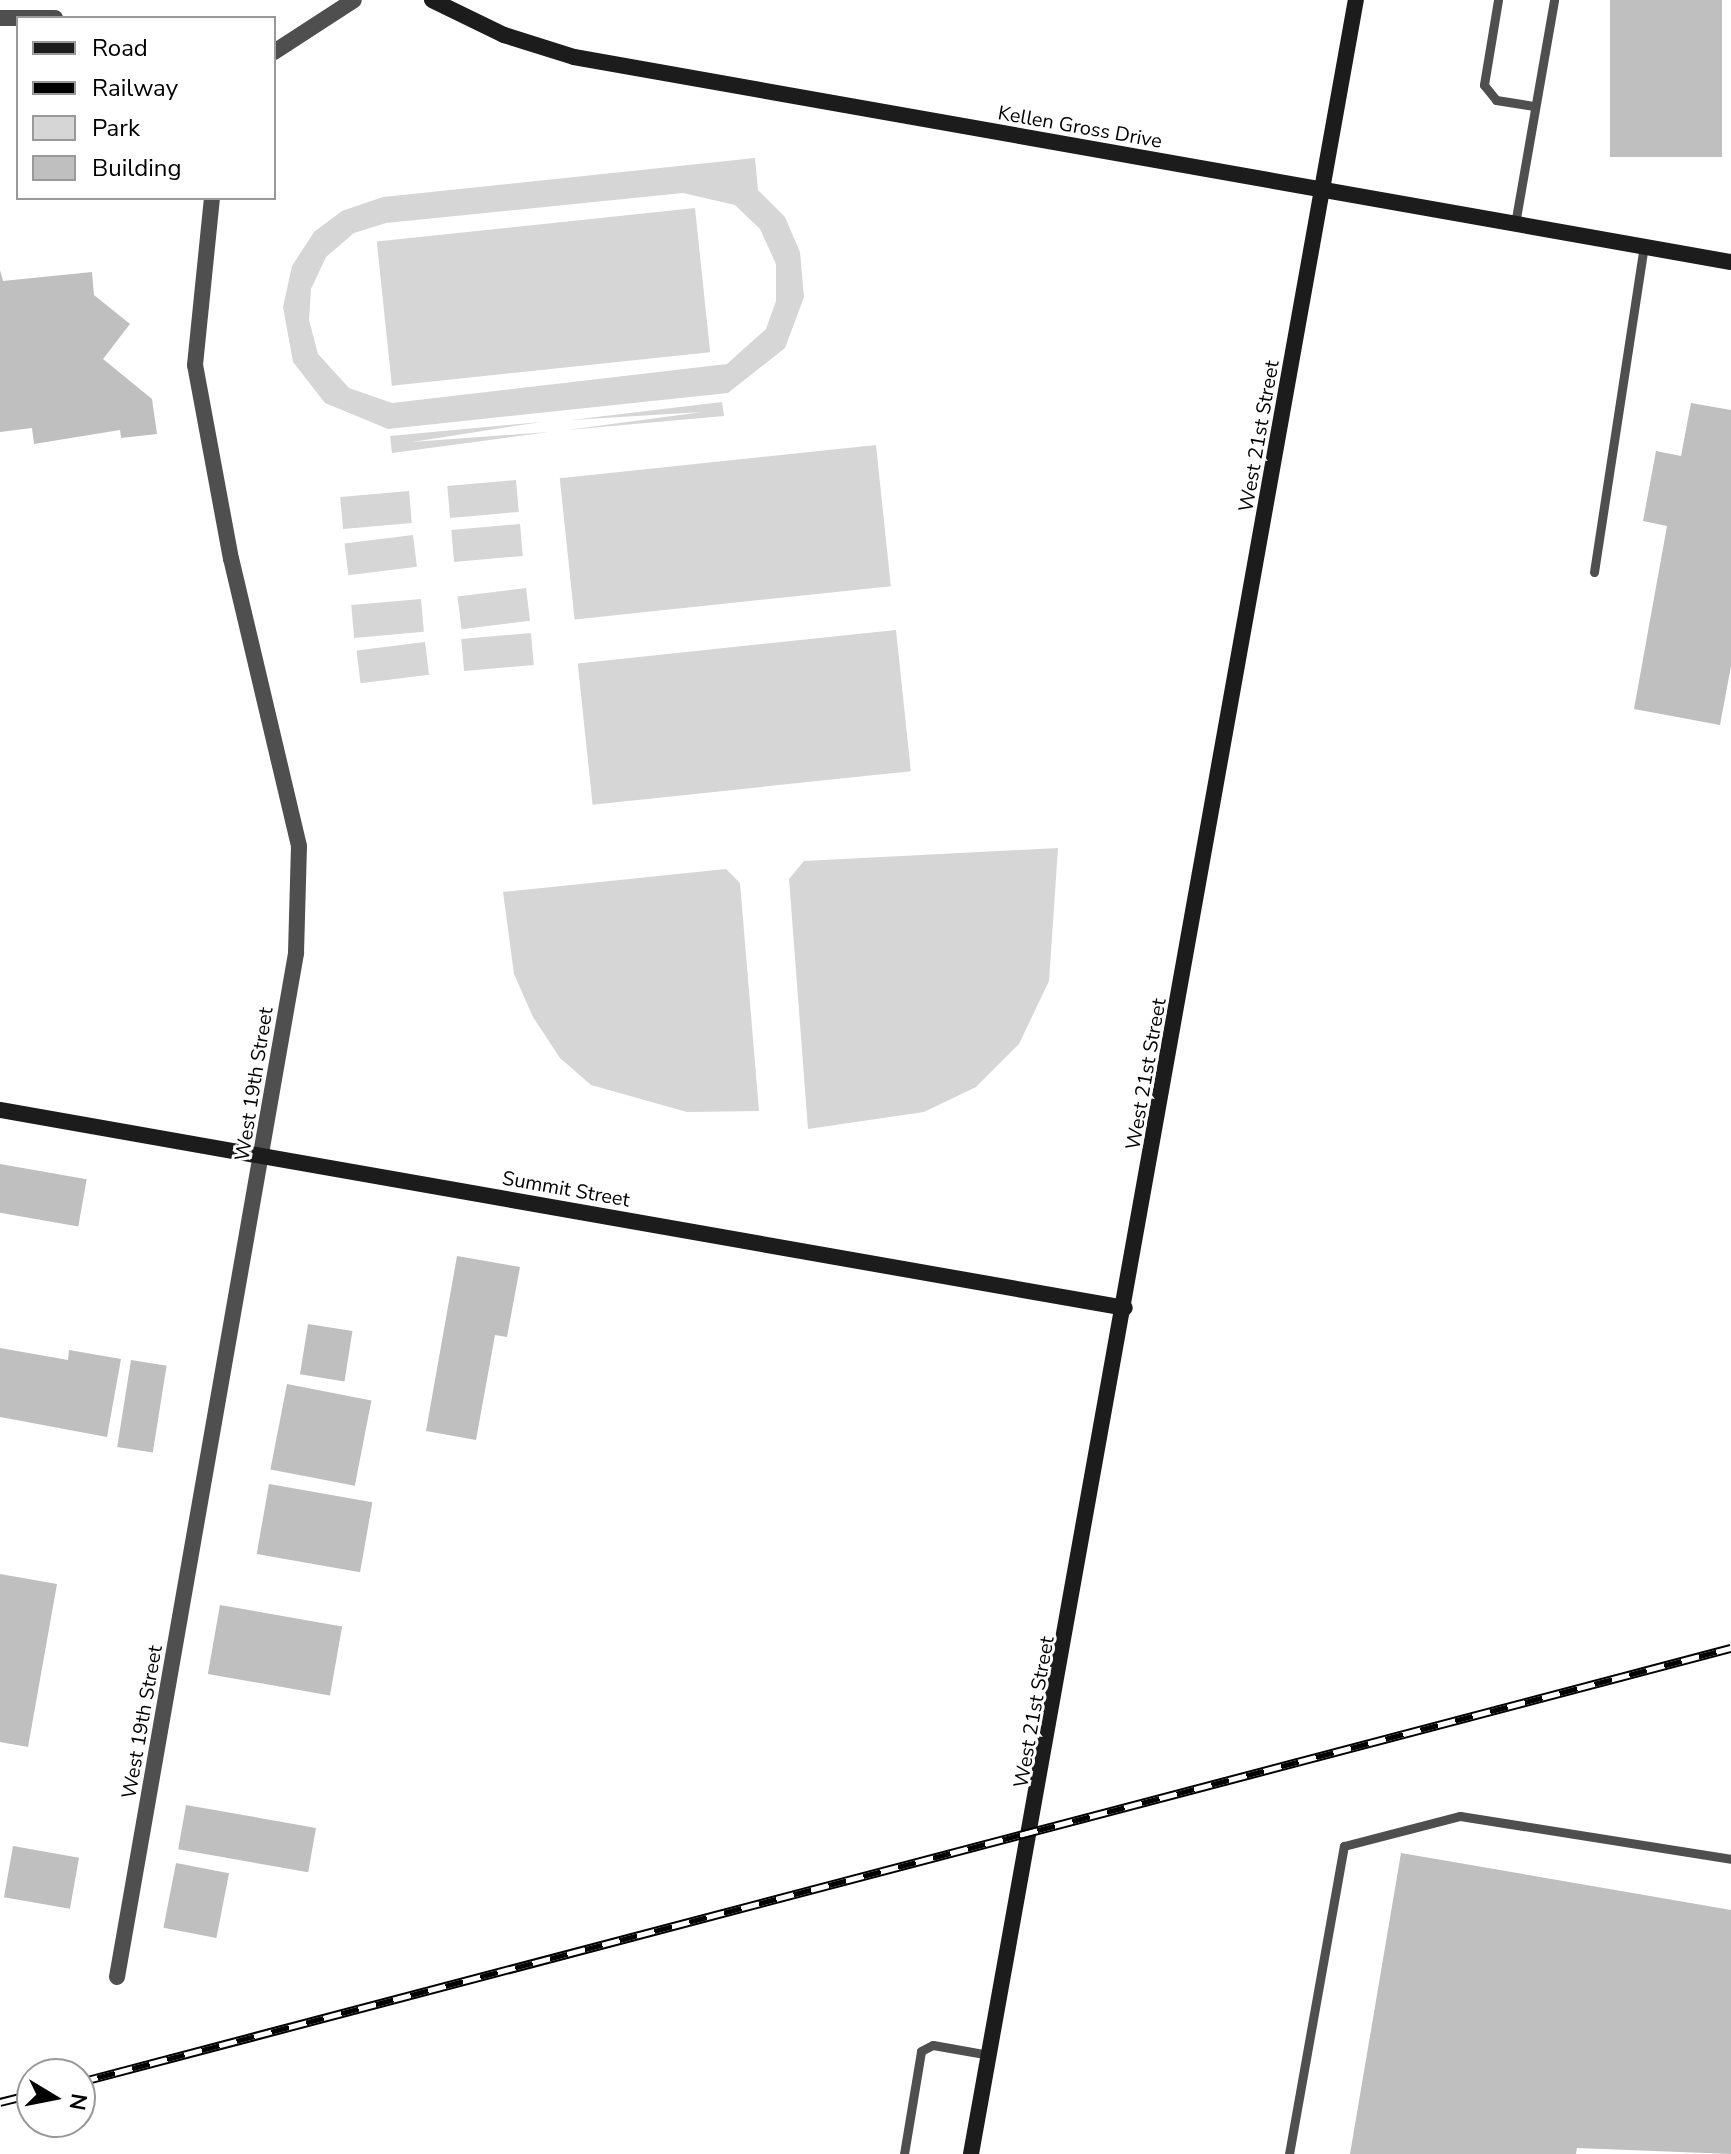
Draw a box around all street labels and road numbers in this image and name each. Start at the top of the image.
street label: Kellen Gross Drive [996,101,1164,153]
street label: West 21st Street [1234,358,1284,514]
street label: West 21st Street [1121,996,1171,1152]
street label: West 19th Street [230,1005,278,1163]
street label: Summit Street [500,1166,632,1212]
street label: West 21st Street [1009,1634,1059,1790]
street label: West 19th Street [117,1643,167,1801]

